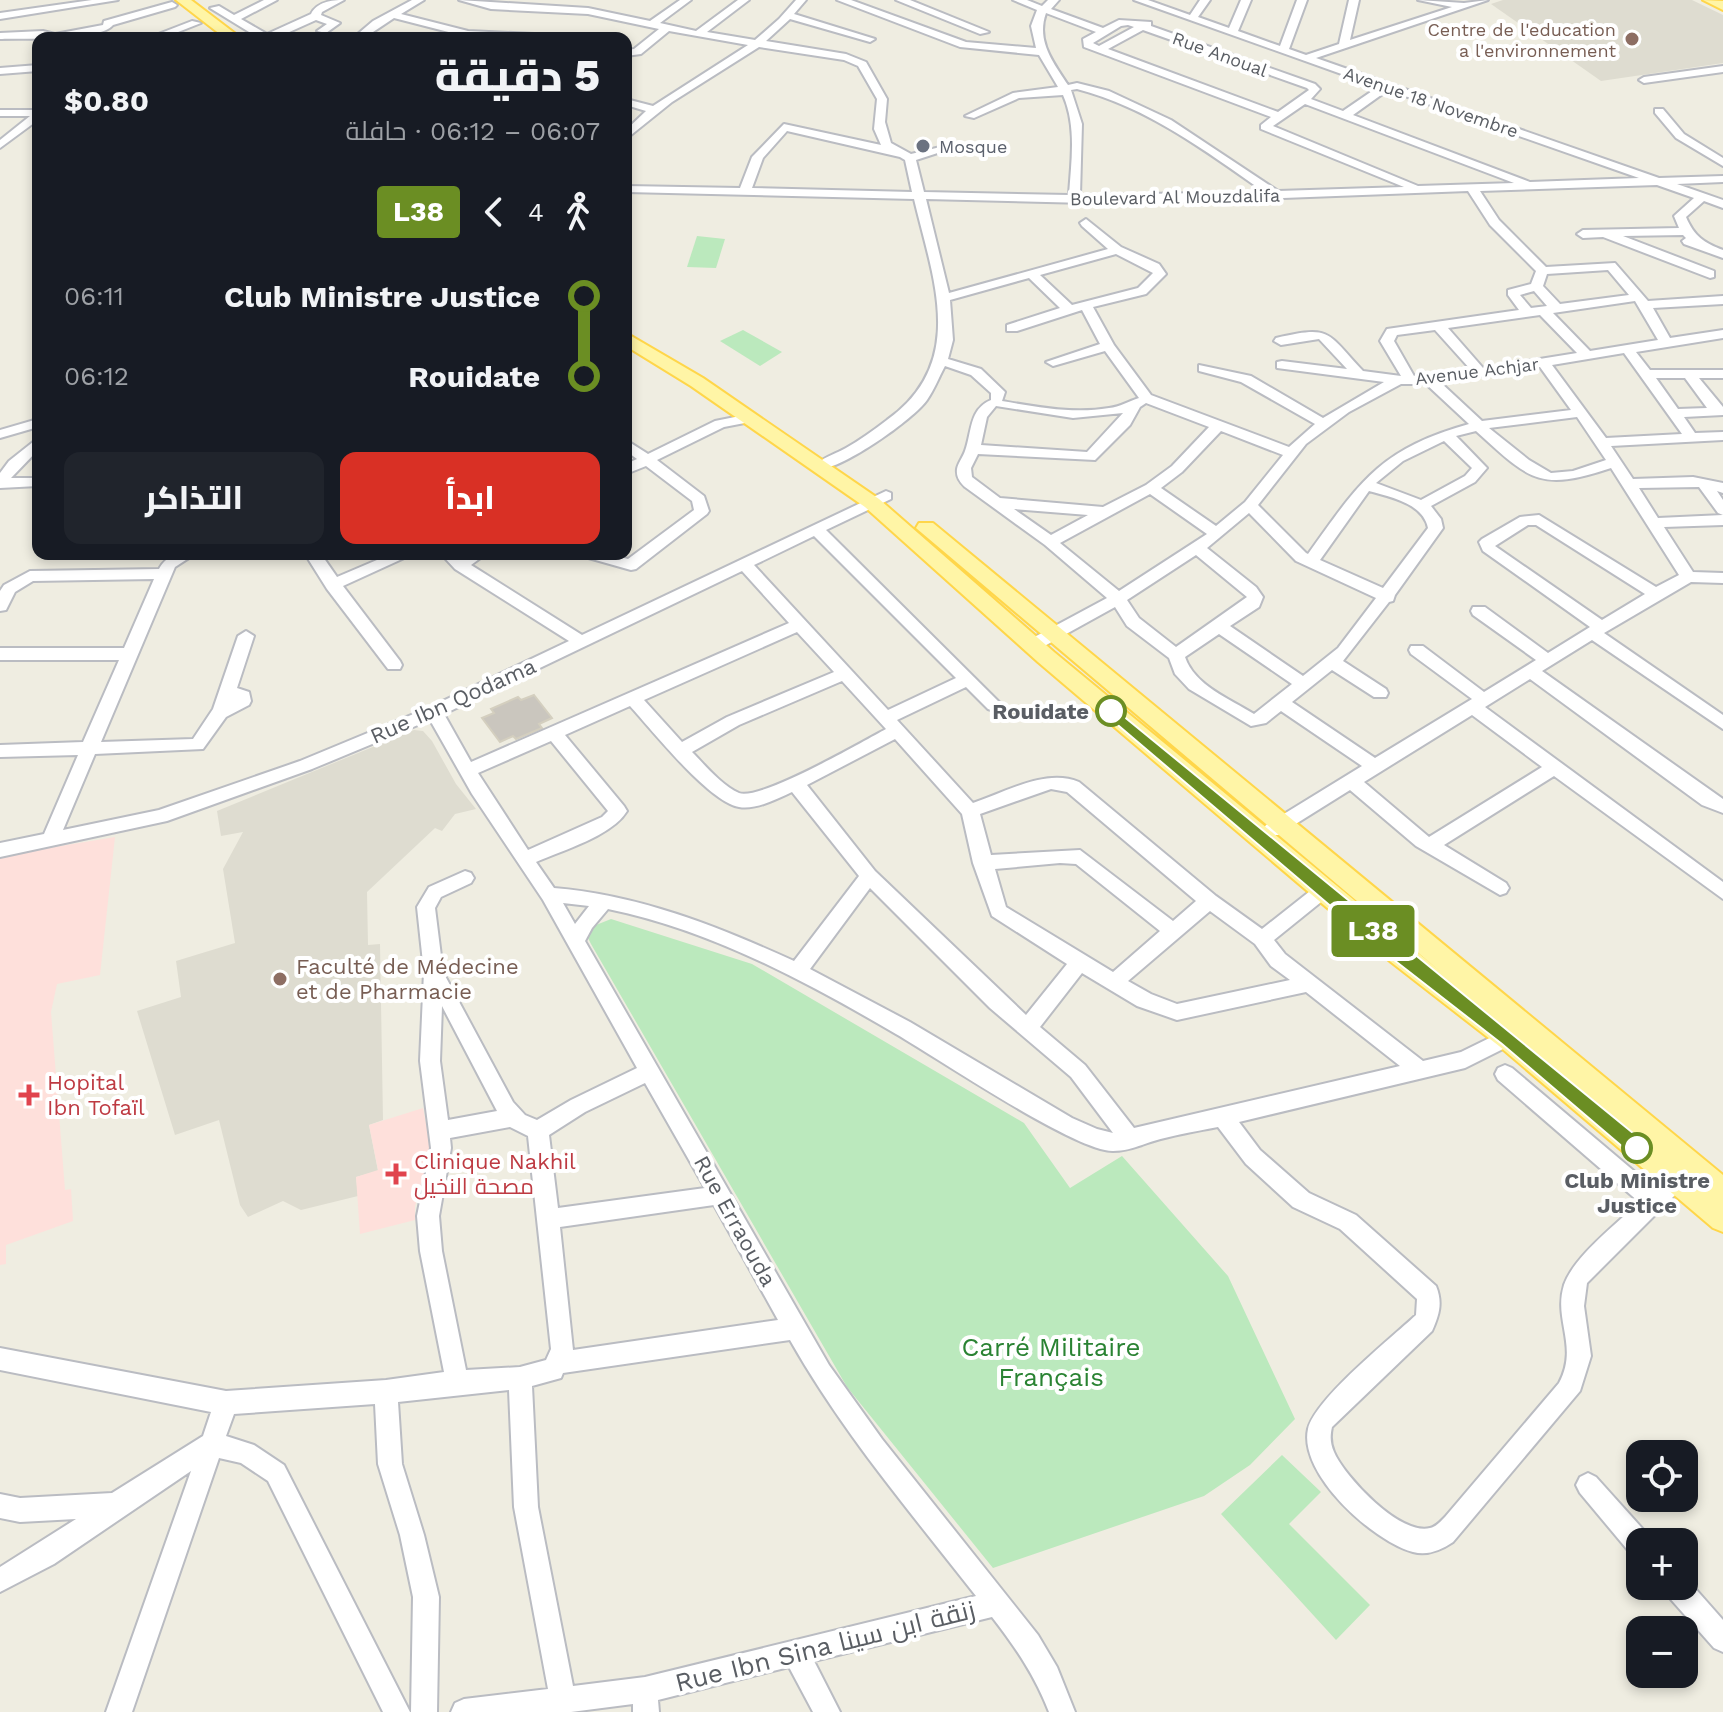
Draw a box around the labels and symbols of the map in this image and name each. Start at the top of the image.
place label: Centre de l'education a l'environnement [1427,19,1616,61]
street label: Rue Anoual [1170,27,1271,81]
marker: Centre de l'education a l'environnement [1623,30,1641,48]
street label: Avenue 18 Novembre [1341,62,1521,142]
place label: Mosque [939,136,1007,157]
marker: Mosque [914,137,932,155]
street label: Boulevard Al Mouzdalifa [1070,185,1280,209]
street label: Avenue Achjar [1414,353,1540,389]
street label: Rue Ibn Qodama [366,653,540,749]
marker: Rouidate [1096,696,1126,726]
place label: Rouidate [992,699,1089,724]
line badge: L38 [1327,905,1419,957]
place label: Faculté de Médecine et de Pharmacie [296,954,519,1004]
marker: Faculté de Médecine et de Pharmacie [271,970,289,988]
place label: Hopital Ibn Tofaïl [47,1070,145,1120]
marker: Hopital Ibn Tofaïl [18,1084,40,1106]
marker: Club Ministre Justice [1622,1133,1652,1163]
place label: Clinique Nakhil مصحة النخيل [414,1149,576,1200]
street label: Rue Erraouda [689,1151,781,1291]
marker: Clinique Nakhil مصحة النخيل [385,1163,407,1185]
place label: Club Ministre Justice [1564,1168,1710,1218]
park label: Carré Militaire Français [962,1332,1140,1392]
street label: Rue Ibn Sina زنقة ابن سينا [672,1594,978,1699]

